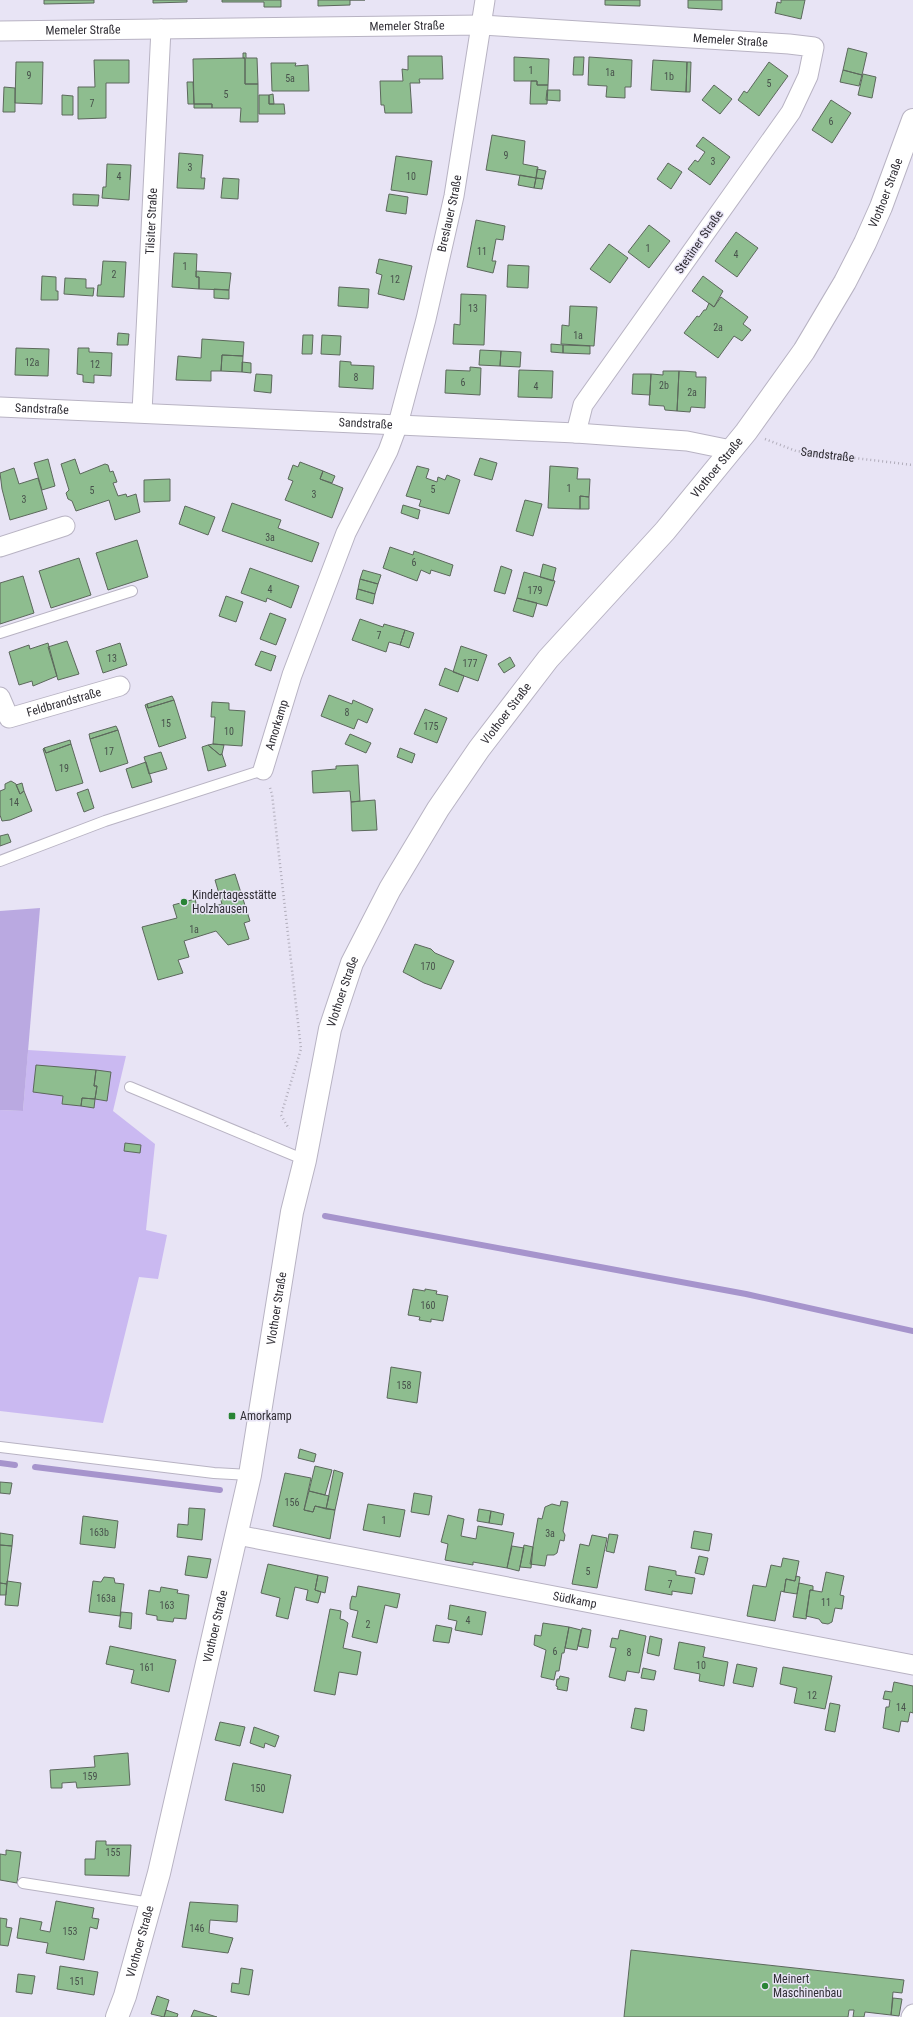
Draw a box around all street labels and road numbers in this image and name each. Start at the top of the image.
street label: Memeler Straße [369,18,445,33]
street label: Memeler Straße [45,22,121,37]
street label: Memeler Straße [693,31,769,50]
street label: Vlothoer Straße [866,156,906,230]
street label: Breslauer Straße [434,174,464,253]
street label: Tilsiter Straße [143,187,160,255]
street label: Stettiner Straße [672,207,726,276]
street label: Sandstraße [15,401,70,417]
street label: Sandstraße [338,415,393,432]
street label: Vlothoer Straße [688,434,746,501]
street label: Sandstraße [800,445,855,465]
street label: Vlothoer Straße [478,680,534,747]
street label: Feldbrandstraße [25,685,103,720]
street label: Amorkamp [262,698,291,752]
street label: Vlothoer Straße [324,954,361,1029]
street label: Vlothoer Straße [264,1271,289,1346]
street label: Vlothoer Straße [200,1589,231,1664]
street label: Südkamp [552,1589,598,1611]
street label: Vlothoer Straße [123,1904,157,1979]

